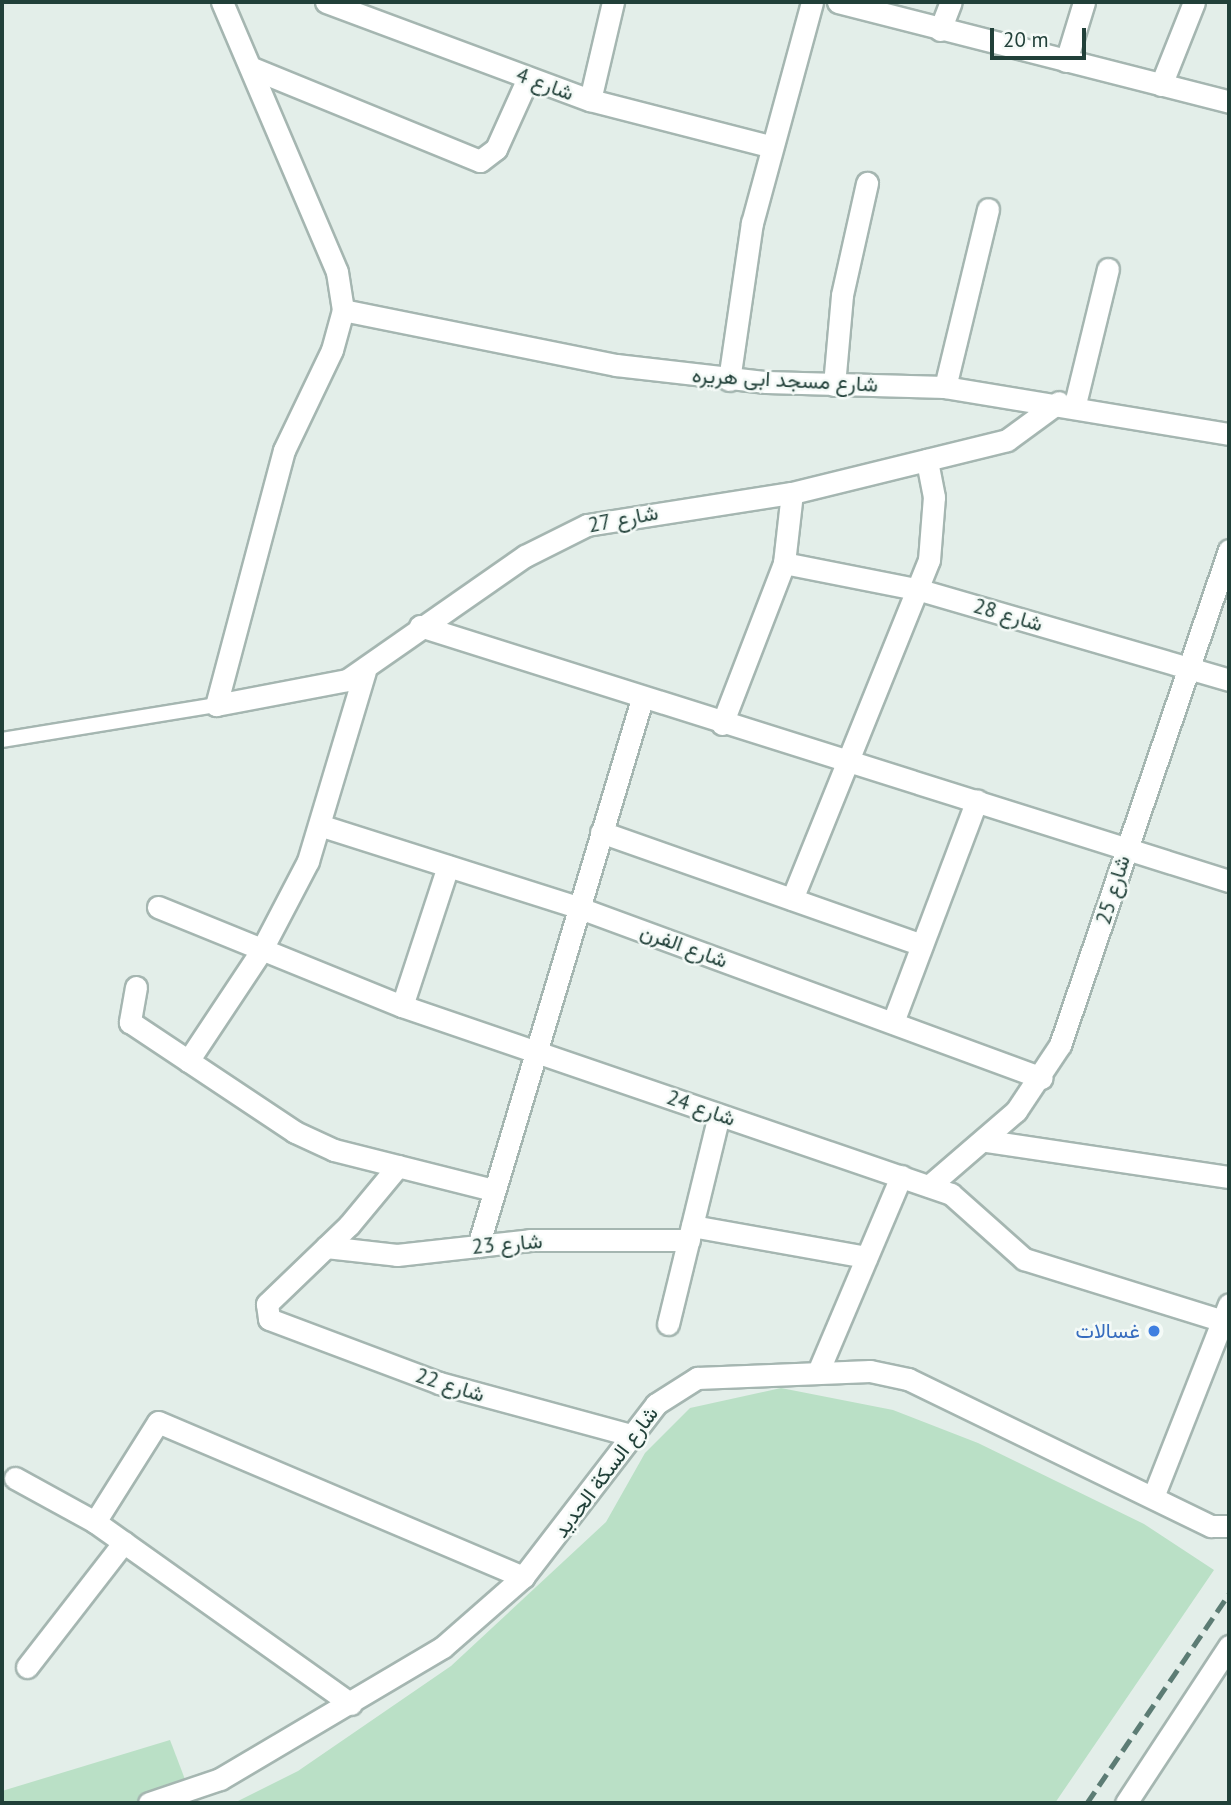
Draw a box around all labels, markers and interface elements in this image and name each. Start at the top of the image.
scale bar [993,14,1089,58]
text: 20 m [1003,26,1049,53]
street label: شارع 4 [513,62,577,106]
street label: شارع مسجد ابى هريره [691,363,879,397]
street label: شارع 27 [586,500,660,538]
street label: شارع 28 [971,593,1045,637]
street label: شارع 25 [1091,852,1135,928]
street label: شارع الفرن [637,919,731,973]
street label: شارع 24 [663,1085,739,1131]
street label: شارع 23 [471,1228,543,1260]
place label: غسالات [1076,1318,1140,1344]
marker: غسالات [1146,1323,1162,1339]
street label: شارع 22 [412,1363,488,1407]
street label: شارع السكة الحديد [548,1401,664,1543]

